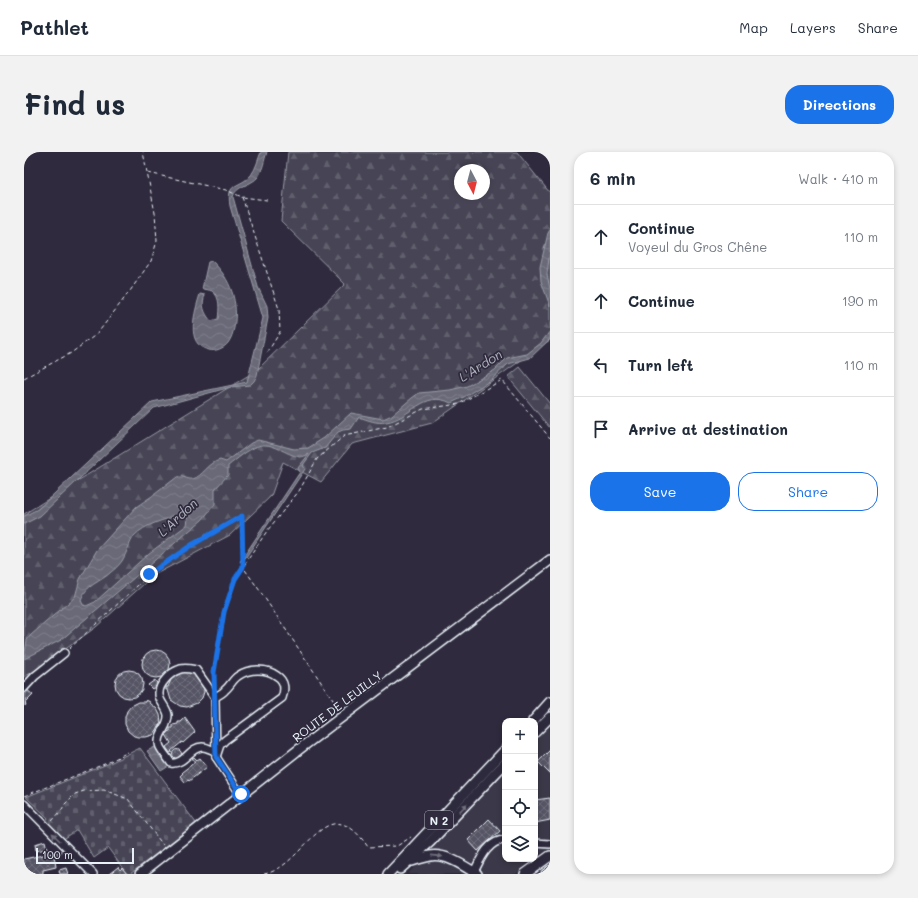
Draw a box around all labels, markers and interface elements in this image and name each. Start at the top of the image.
text: Pathlet [20,15,89,40]
text: Map [739,18,768,37]
text: Layers [790,18,836,37]
text: Share [858,18,898,37]
button: Directions [785,85,894,124]
text: Find us [24,86,125,122]
north arrow [454,164,490,200]
text: 6 min [590,167,635,189]
text: Walk · 410 m [798,170,878,187]
text: Continue [628,218,695,238]
icon: ahead [590,226,612,248]
text: 110 m [844,228,878,245]
text: Voyeul du Gros Chêne [628,238,767,255]
icon: ahead [590,290,612,312]
text: Continue [628,291,695,311]
text: 190 m [842,292,878,309]
water label: L'Ardon [455,345,505,385]
icon: left [590,354,612,376]
text: Turn left [628,355,693,375]
text: 110 m [844,356,878,373]
icon: arrive [590,418,612,440]
text: Arrive at destination [628,419,788,439]
button: Save [590,472,730,511]
button: Share [738,472,878,511]
water label: L'Ardon [154,494,200,540]
route end [140,565,158,583]
street label: ROUTE DE LEUILLY [289,667,385,745]
map controls [502,718,538,862]
button: + [502,718,538,754]
button: − [502,754,538,790]
route start [232,785,250,803]
button: locate [502,790,538,826]
one-way arrow [458,803,468,813]
road number: N 2 [425,811,453,829]
button: layers [502,826,538,862]
one-way arrow [51,832,61,841]
scale bar [36,846,134,865]
text: 100 m [42,847,73,862]
one-way arrow [431,853,443,860]

